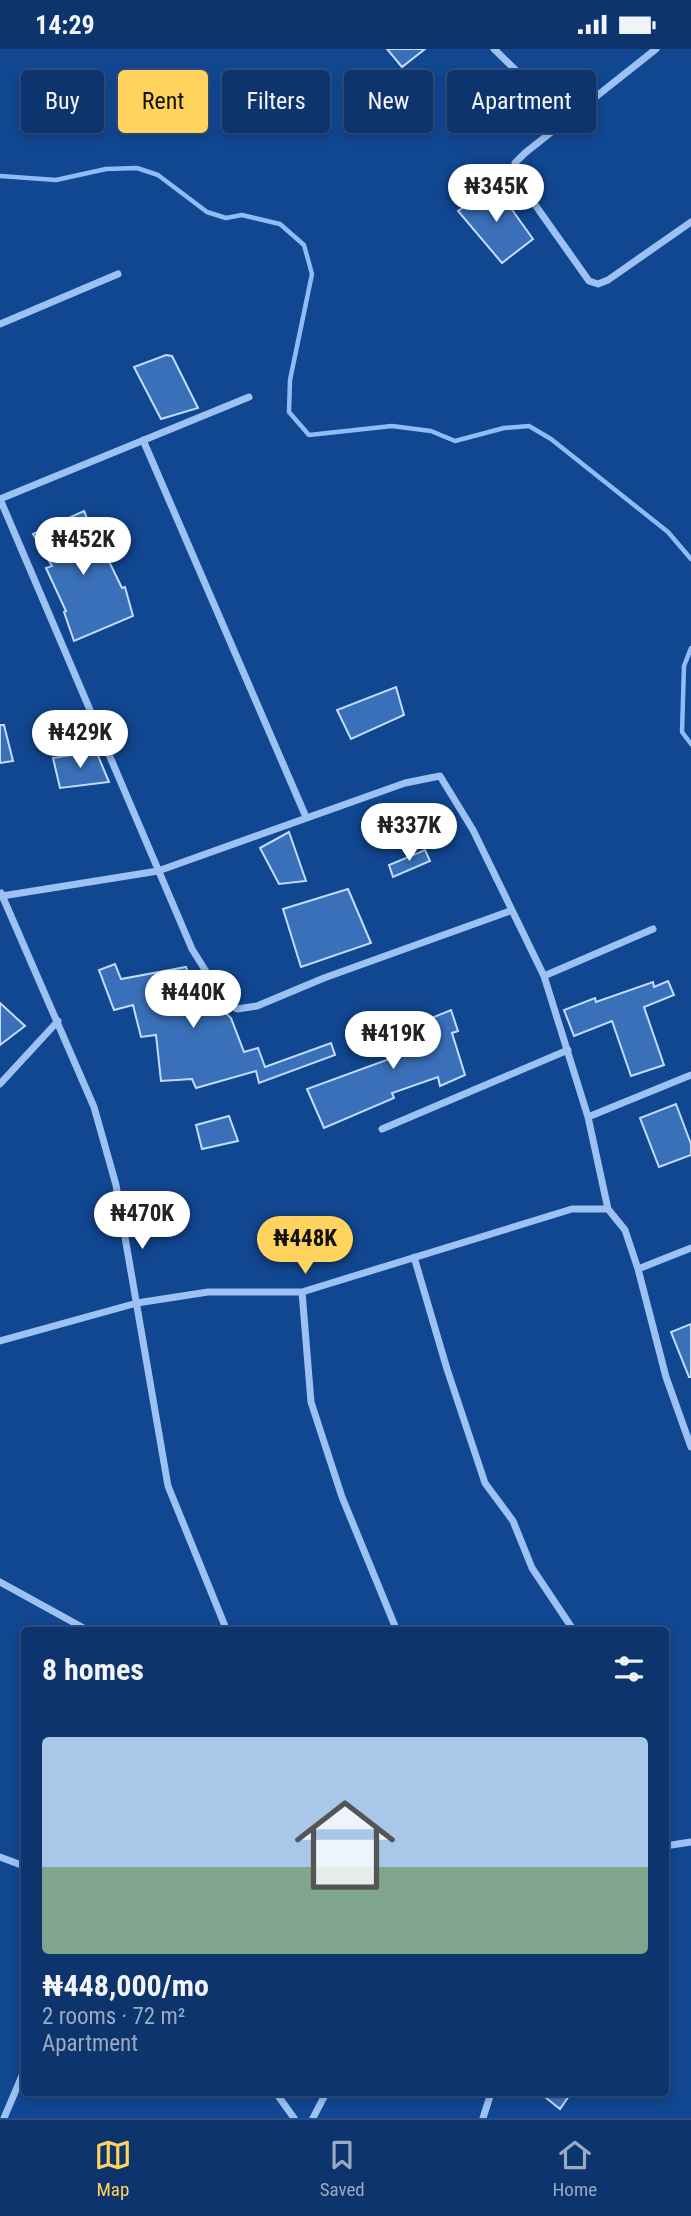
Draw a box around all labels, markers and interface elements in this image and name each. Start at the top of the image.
text: 14:29 [35,10,95,40]
chip: Buy [21,70,104,133]
chip: Rent [118,70,208,133]
chip: Filters [222,70,330,133]
chip: New [344,70,433,133]
chip: Apartment [447,70,596,133]
pin: ₦345K [447,165,545,224]
text: ₦345K [464,173,528,200]
pin: ₦452K [34,517,132,577]
text: ₦452K [51,526,115,553]
pin: ₦429K [31,711,129,770]
text: ₦429K [48,719,112,746]
pin: ₦337K [360,803,458,863]
text: ₦337K [377,812,441,839]
pin: ₦440K [144,971,242,1030]
text: ₦440K [161,979,225,1006]
pin: ₦419K [344,1011,442,1071]
text: ₦419K [361,1020,425,1047]
pin: ₦470K [93,1191,191,1251]
text: ₦470K [110,1200,174,1227]
pin: ₦448K [256,1217,354,1276]
text: ₦448K [273,1225,337,1252]
icon: filters [610,1650,648,1688]
text: 8 homes [42,1652,144,1687]
icon: home [282,1782,408,1908]
text: ₦448,000/mo [42,1968,209,2003]
text: 2 rooms · 72 m² [42,2003,185,2030]
text: Apartment [42,2030,138,2057]
tab: Map [94,2136,132,2201]
tab: Saved [320,2136,365,2201]
tab: Home [553,2136,597,2201]

